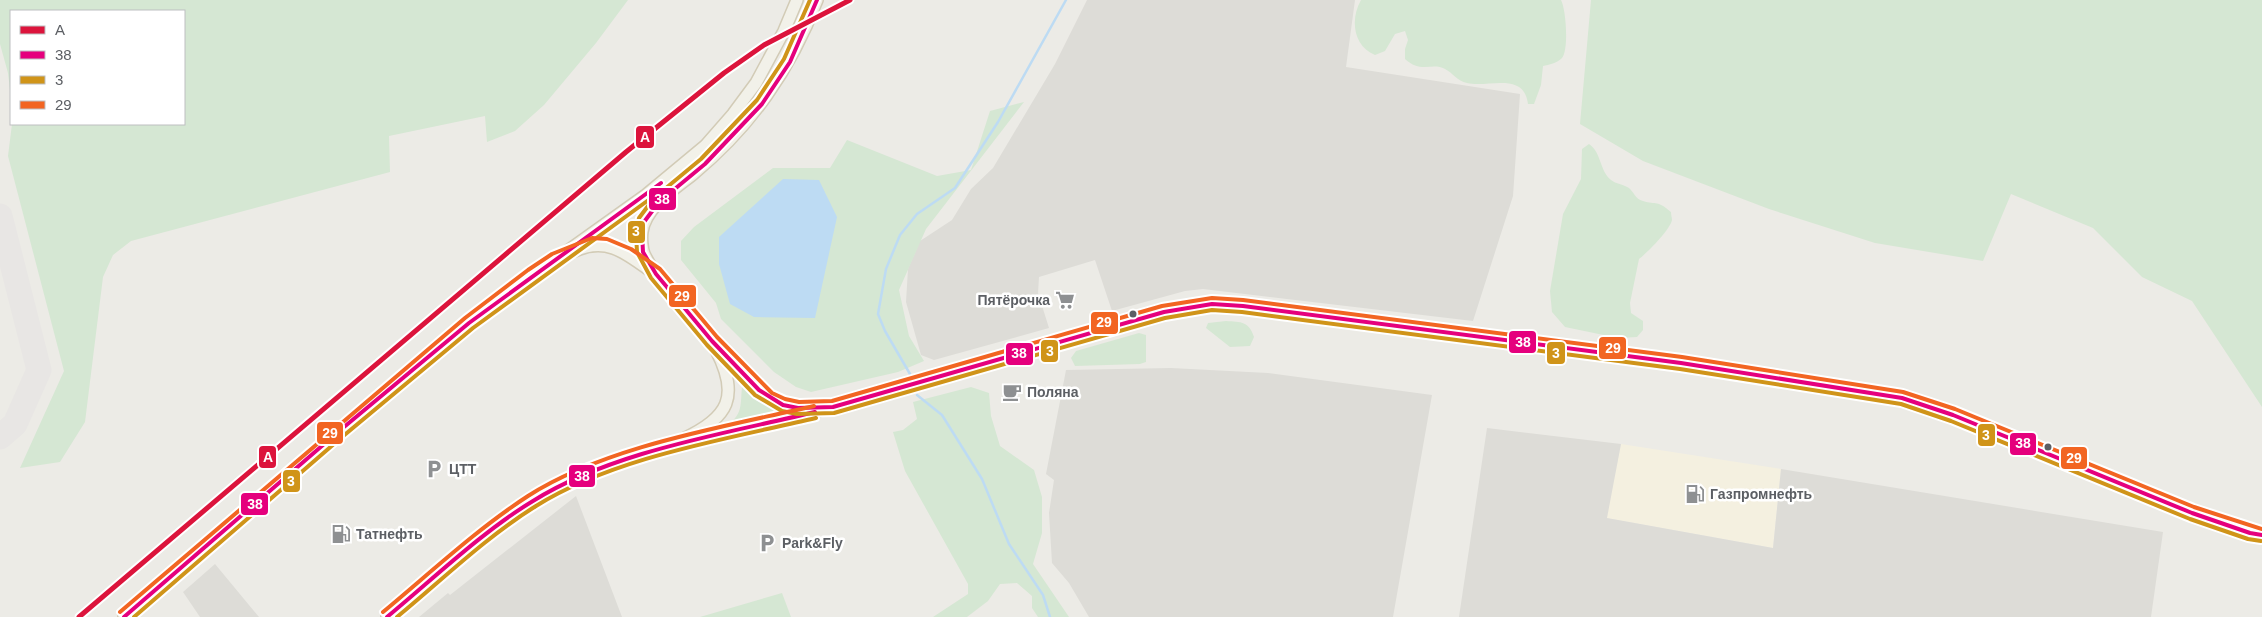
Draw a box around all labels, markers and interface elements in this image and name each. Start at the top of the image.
legend [10,10,185,125]
text: A [55,21,65,38]
text: 38 [55,46,72,63]
text: 3 [55,71,63,88]
text: 29 [55,96,72,113]
line badge: A [635,125,655,149]
text: A [640,129,650,145]
line badge: 38 [648,187,677,211]
text: 38 [654,191,670,207]
line badge: 3 [627,220,646,244]
text: 3 [632,223,640,239]
line badge: 29 [668,284,697,308]
text: 29 [674,288,690,304]
supermarket icon: Пятёрочка [1054,289,1076,311]
place label: Пятёрочка [977,292,1050,308]
unlabelled marker [1128,309,1138,319]
line badge: 29 [1090,311,1119,335]
text: 29 [1096,314,1112,330]
line badge: 38 [1508,330,1537,354]
text: 38 [1515,334,1531,350]
line badge: 29 [1598,336,1627,360]
line badge: 3 [1040,339,1059,363]
text: 29 [1605,340,1621,356]
line badge: 3 [1546,341,1566,365]
line badge: 38 [1005,342,1034,366]
text: 3 [1046,343,1054,359]
text: 38 [1011,345,1027,361]
text: 3 [1552,345,1560,361]
cafe icon: Поляна [1001,381,1023,403]
place label: Поляна [1027,384,1079,400]
line badge: 29 [316,421,344,445]
line badge: 3 [1977,423,1996,447]
text: 29 [322,425,338,441]
text: 3 [1982,427,1990,443]
line badge: 38 [2009,432,2037,456]
text: 38 [2015,435,2031,451]
unlabelled marker [2043,442,2053,452]
line badge: A [258,445,277,469]
line badge: 29 [2060,446,2088,470]
text: A [263,449,273,465]
text: 29 [2066,450,2082,466]
parking icon: ЦТТ [423,458,445,480]
place label: ЦТТ [449,461,477,477]
line badge: 38 [568,464,596,488]
text: 38 [574,468,590,484]
line badge: 3 [282,469,301,493]
text: 3 [287,473,295,489]
fuel station icon: Газпромнефть [1684,483,1706,505]
place label: Газпромнефть [1710,486,1813,502]
line badge: 38 [240,492,269,516]
text: 38 [247,496,263,512]
fuel station icon: Татнефть [330,523,352,545]
place label: Татнефть [356,526,423,542]
parking icon: Park&Fly [756,532,778,554]
place label: Park&Fly [782,535,843,551]

